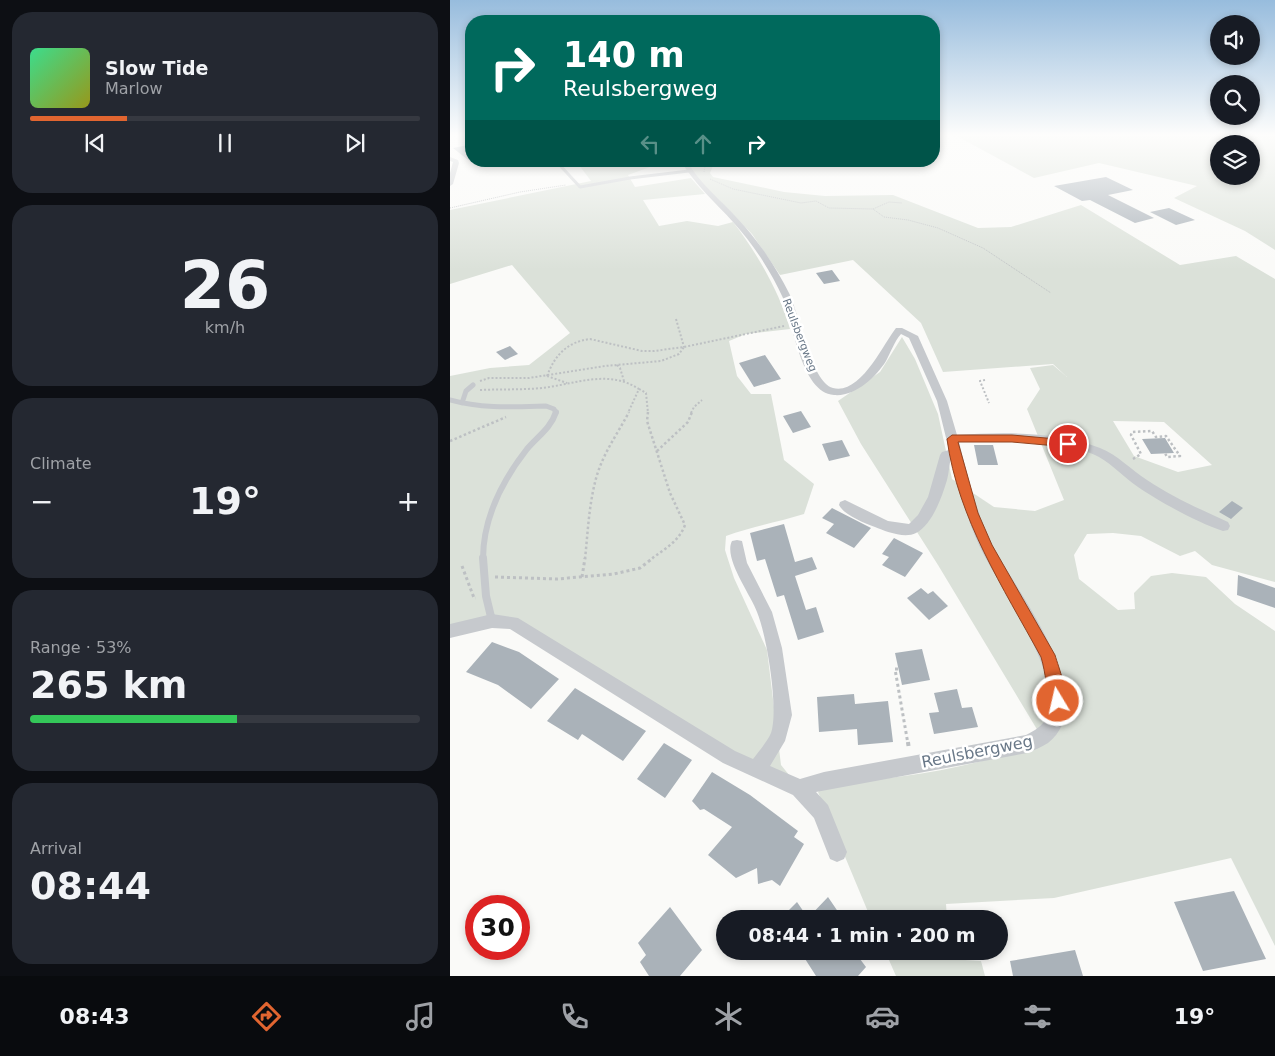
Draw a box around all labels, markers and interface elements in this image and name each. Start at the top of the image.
map controls [1210,15,1260,185]
button: sound [1210,15,1260,65]
icon: right [480,35,545,100]
text: 140 m [563,35,685,75]
text: Slow Tide [105,57,208,79]
button: search [1210,75,1260,125]
text: Reulsbergweg [563,76,718,101]
text: Marlow [105,79,163,98]
icon: previous [81,129,109,157]
icon: pause [211,129,239,157]
icon: next [341,129,369,157]
icon: left [636,130,664,158]
icon: ahead [689,130,717,158]
icon: right [742,130,770,158]
button: layers [1210,135,1260,185]
text: 26 [180,248,270,323]
street label: Reulsbergweg [780,297,819,374]
text: km/h [205,318,245,337]
pin [1047,423,1089,465]
icon: arrive [1054,430,1082,458]
text: Climate [30,454,92,473]
text: 19° [189,479,261,523]
text: − [30,485,53,518]
text: + [397,485,420,518]
text: Range · 53% [30,638,132,657]
text: 265 km [30,663,187,707]
position arrow [1031,674,1083,726]
street label: Reulsbergweg [920,731,1034,772]
text: Arrival [30,839,82,858]
text: 08:44 [30,864,151,908]
speed limit sign: 30 [465,895,530,960]
text: 08:44 · 1 min · 200 m [748,924,976,946]
icon: directions [249,999,284,1034]
icon: music [403,999,438,1034]
icon: phone [557,999,592,1034]
icon: climate [711,999,746,1034]
icon: car [865,999,900,1034]
icon: filters [1020,999,1055,1034]
text: 08:43 [60,1004,130,1029]
text: 19° [1174,1004,1215,1029]

